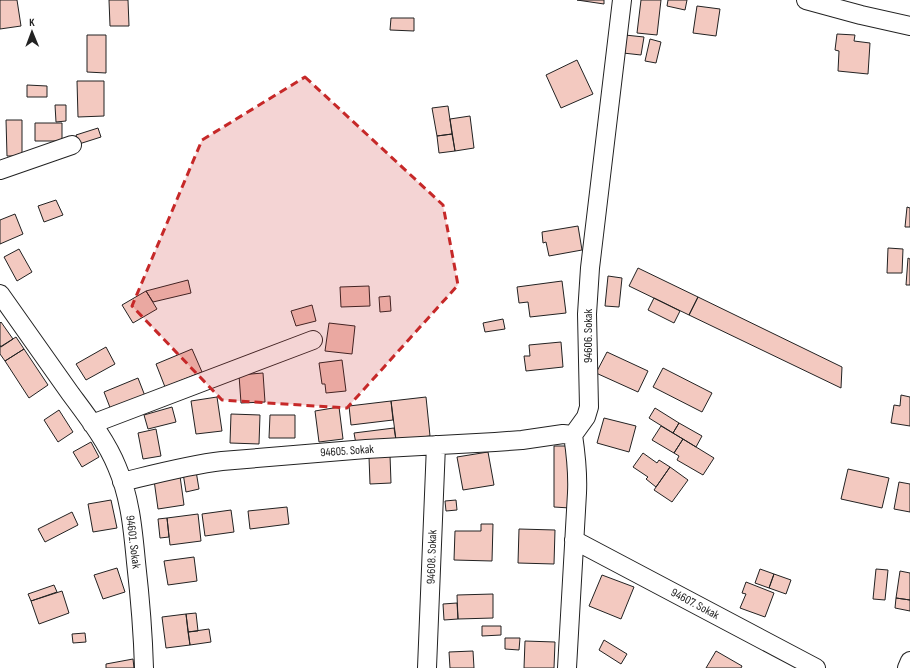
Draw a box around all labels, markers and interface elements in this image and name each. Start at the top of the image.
north arrow [12,12,52,52]
text: K [29,16,35,29]
street label: 94606. Sokak [581,309,596,363]
street label: 94605. Sokak [320,442,375,460]
street label: 94601. Sokak [122,515,144,570]
street label: 94608. Sokak [424,529,440,584]
street label: 94607. Sokak [668,585,722,623]

